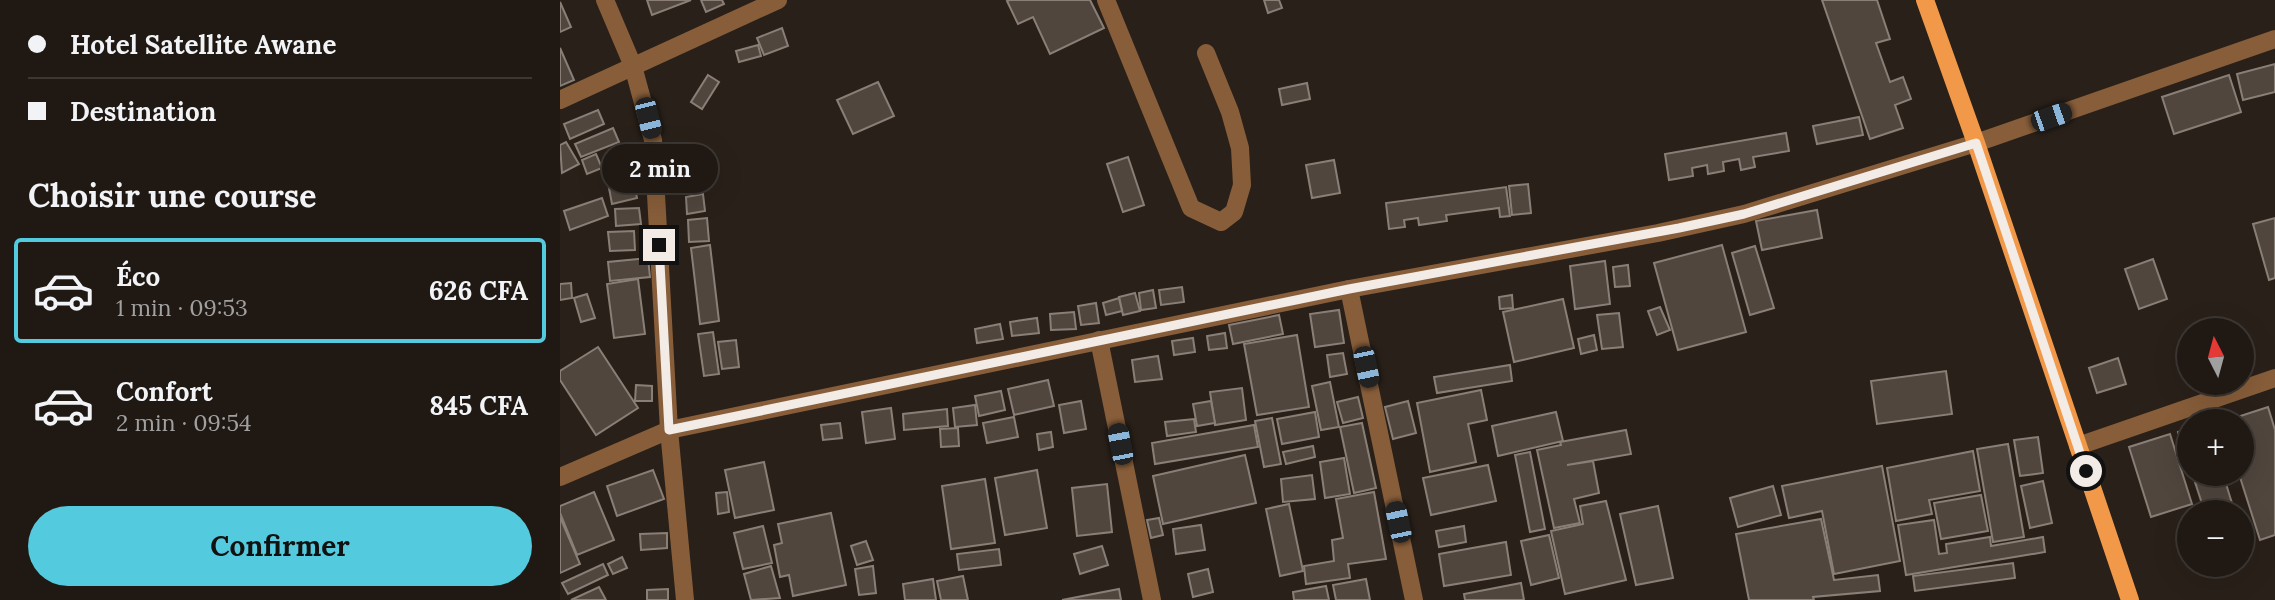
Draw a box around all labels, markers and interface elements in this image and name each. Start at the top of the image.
text: Hotel Satellite Awane [70,28,336,61]
text: Destination [70,95,216,128]
car [633,95,664,141]
car [2028,100,2075,134]
callout: 2 min [601,144,717,192]
text: 2 min [629,154,691,183]
text: Choisir une course [28,175,316,216]
route end [643,229,675,261]
icon: car [32,259,95,322]
text: Éco [116,260,160,293]
text: 626 CFA [429,274,528,307]
text: 1 min · 09:53 [116,293,248,322]
north arrow [2177,318,2254,396]
map controls [2177,318,2254,577]
car [1352,344,1381,390]
icon: car [32,374,95,437]
text: Confort [116,375,213,408]
text: 845 CFA [429,389,528,422]
text: 2 min · 09:54 [116,408,252,437]
button: + [2177,409,2254,486]
car [1106,421,1135,467]
route start [2070,455,2102,487]
car [1384,499,1413,545]
button: − [2177,500,2254,577]
button: Confirmer [28,506,532,586]

